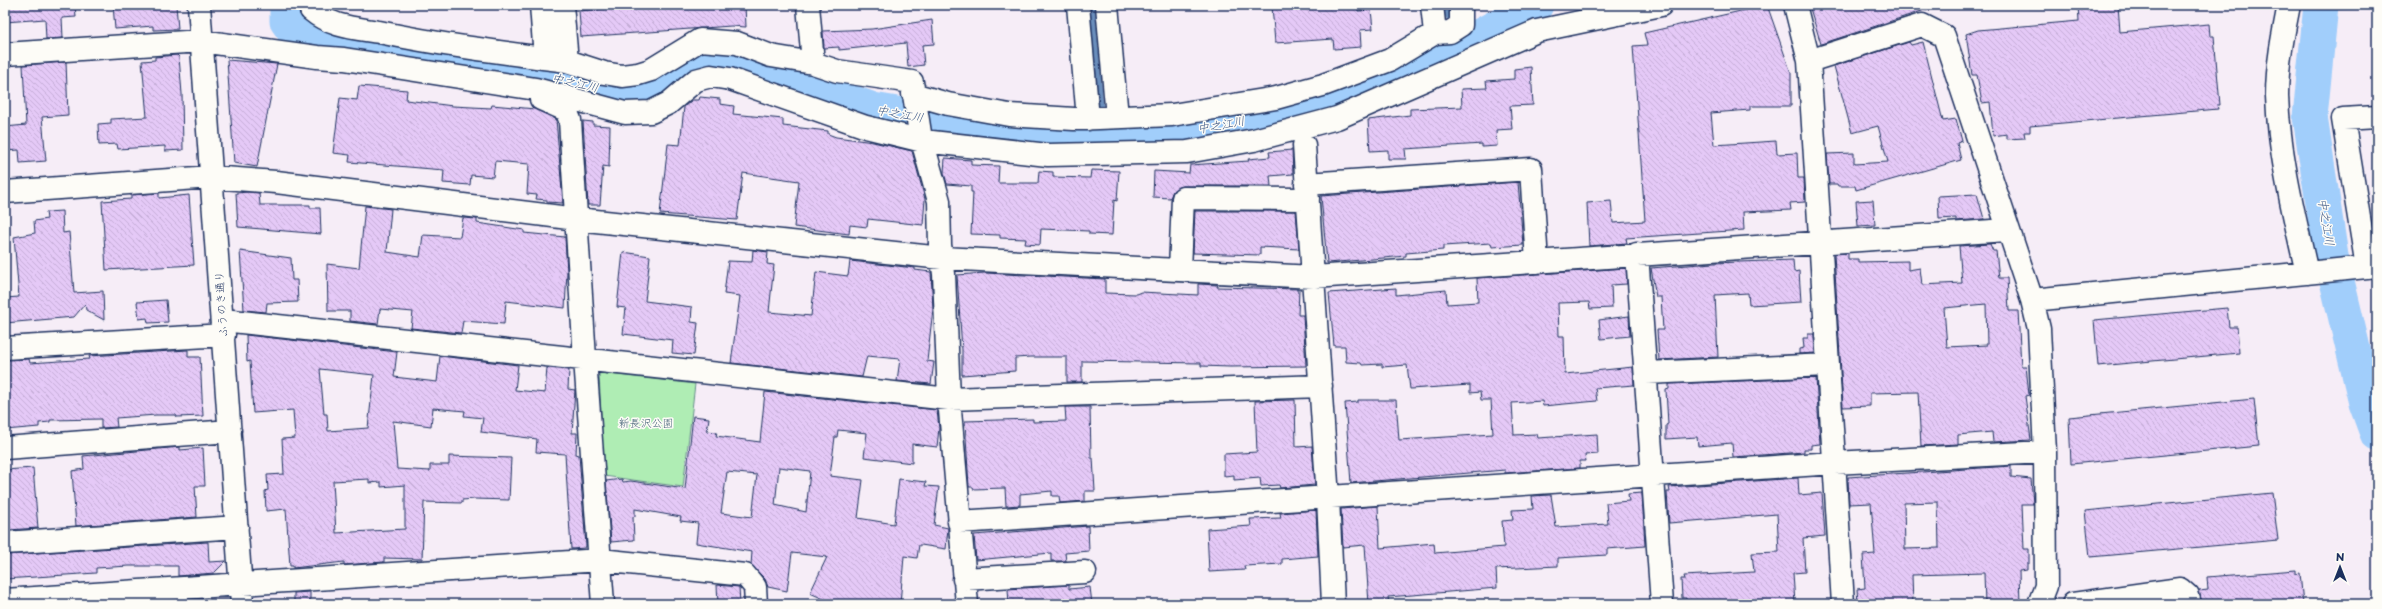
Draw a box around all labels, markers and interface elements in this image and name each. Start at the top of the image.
water label: 中之江川 [550,68,601,96]
water label: 中之江川 [875,100,925,126]
water label: 中之江川 [1196,111,1246,137]
water label: 中之江川 [2314,197,2340,247]
street label: ふうのき通り [210,271,231,338]
park label: 新長沢公園 [619,414,674,431]
north arrow [2320,547,2360,587]
text: N [2336,548,2345,565]

